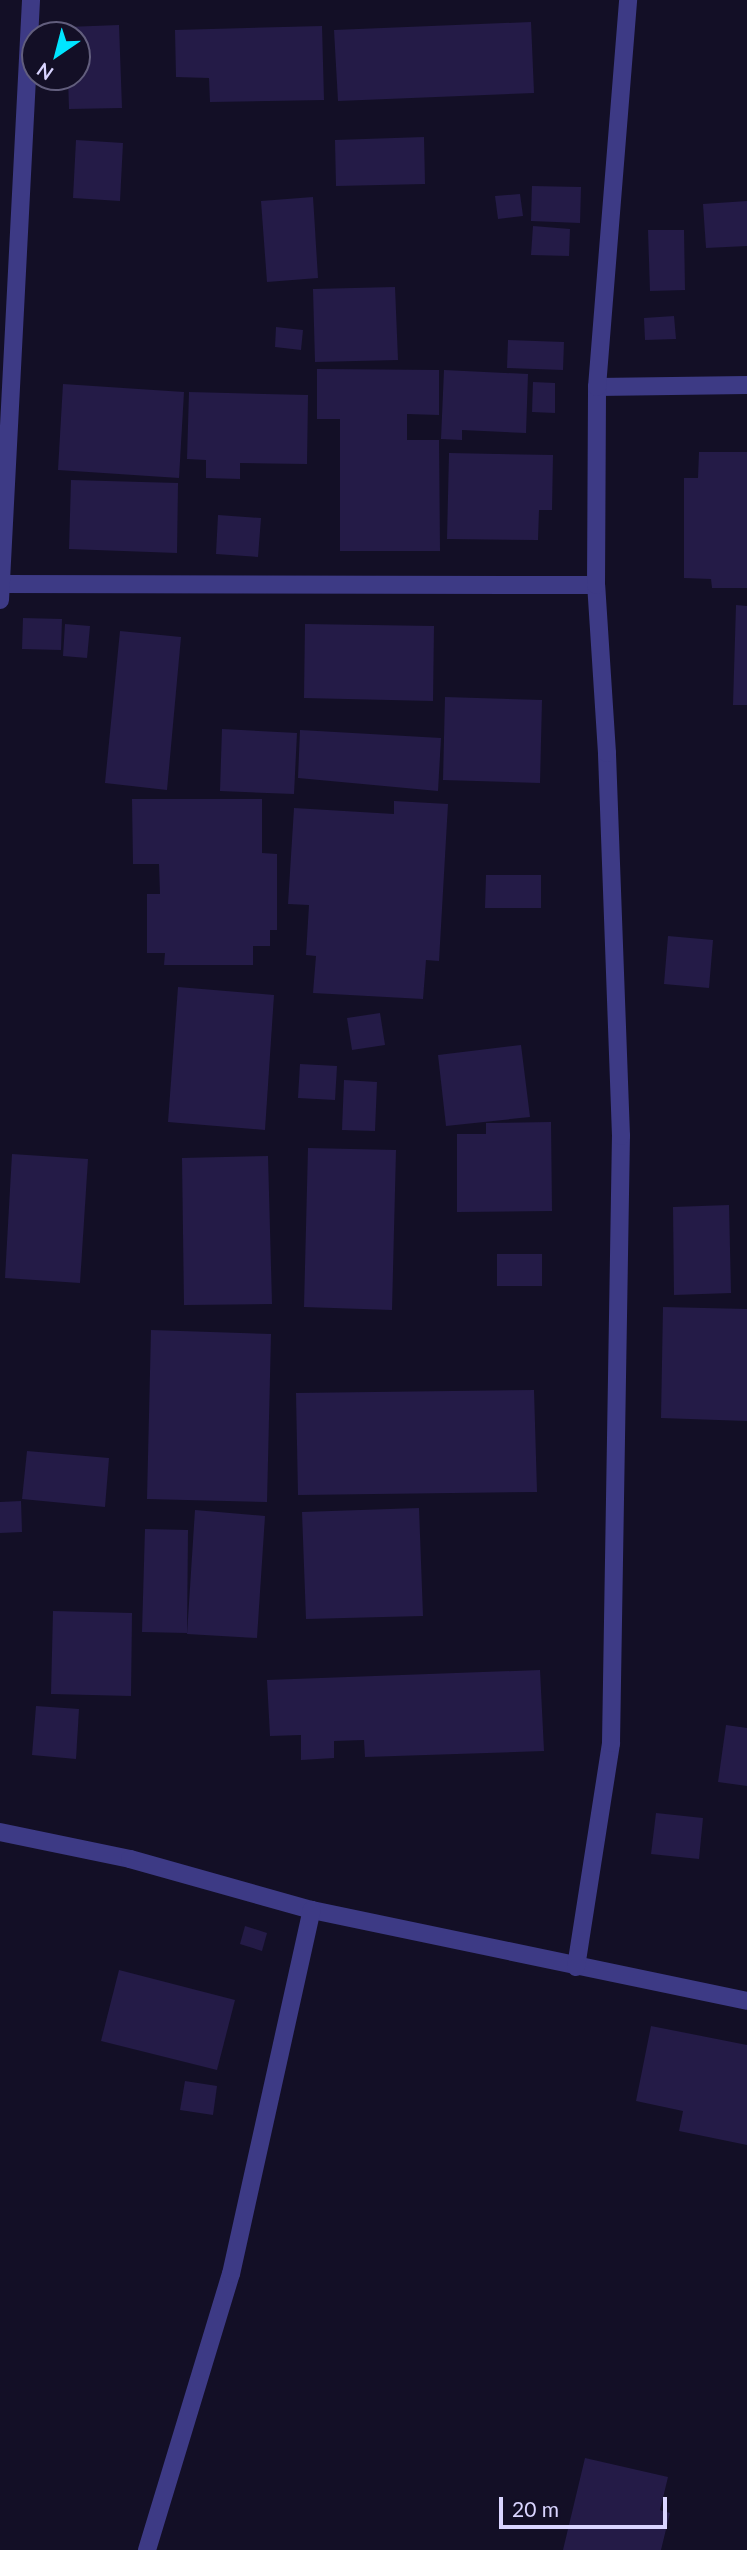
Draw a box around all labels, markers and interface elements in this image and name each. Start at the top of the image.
north arrow [21,21,91,91]
text: N [32,58,57,86]
scale bar [502,2484,670,2528]
text: 20 m [512,2496,559,2521]

